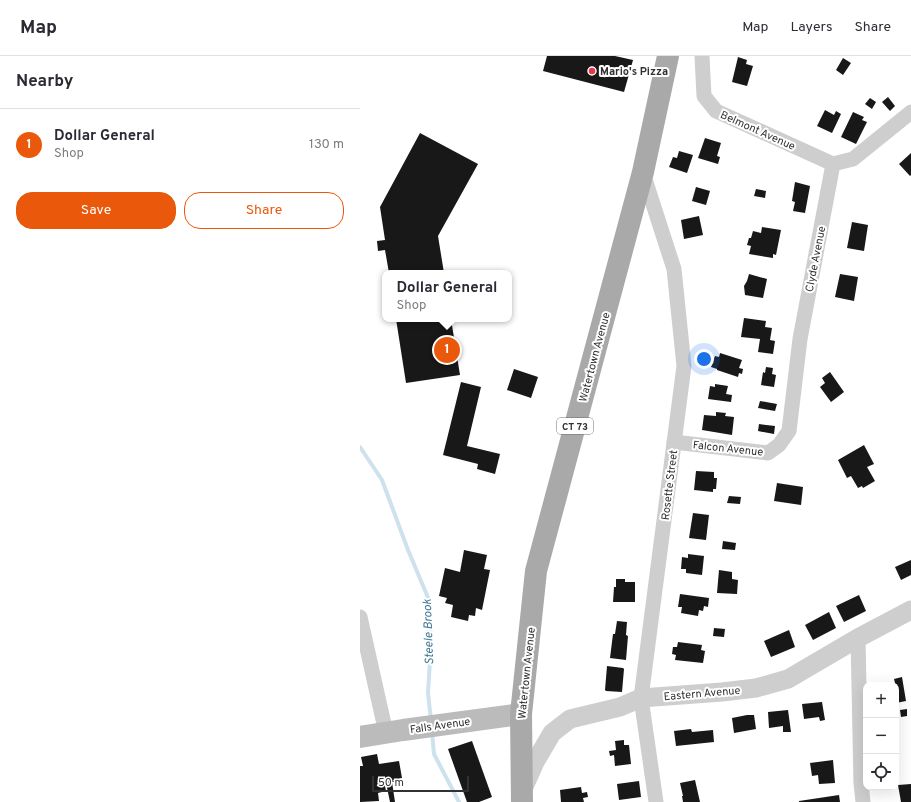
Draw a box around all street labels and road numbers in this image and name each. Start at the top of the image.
street label: Belmont Avenue [718,108,797,154]
street label: Clyde Avenue [803,225,829,293]
street label: Watertown Avenue [576,311,614,404]
road number: CT 73 [557,418,593,434]
street label: Falcon Avenue [692,438,764,460]
street label: Rosette Street [659,449,681,521]
street label: Watertown Avenue [515,626,539,720]
street label: Eastern Avenue [663,684,741,704]
street label: Falls Avenue [409,715,471,737]

